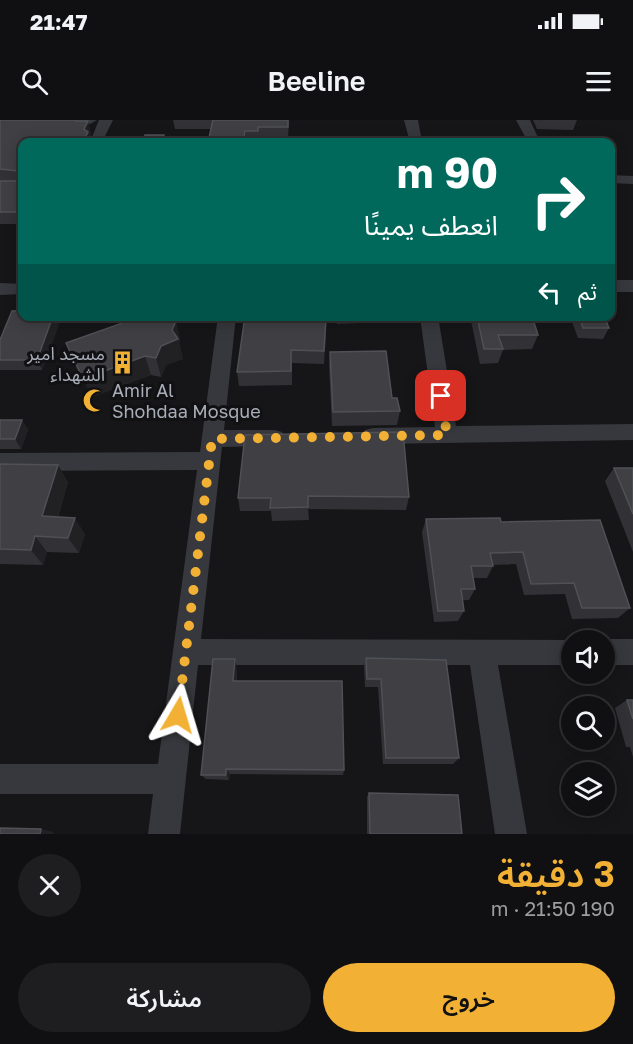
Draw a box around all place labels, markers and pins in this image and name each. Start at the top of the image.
place label: مسجد امير الشهداء [26,342,105,385]
building icon: مسجد امير الشهداء [110,350,136,376]
pin [415,370,466,421]
place label: Amir Al Shohdaa Mosque [112,379,261,422]
mosque icon: Amir Al Shohdaa Mosque [81,387,107,413]

